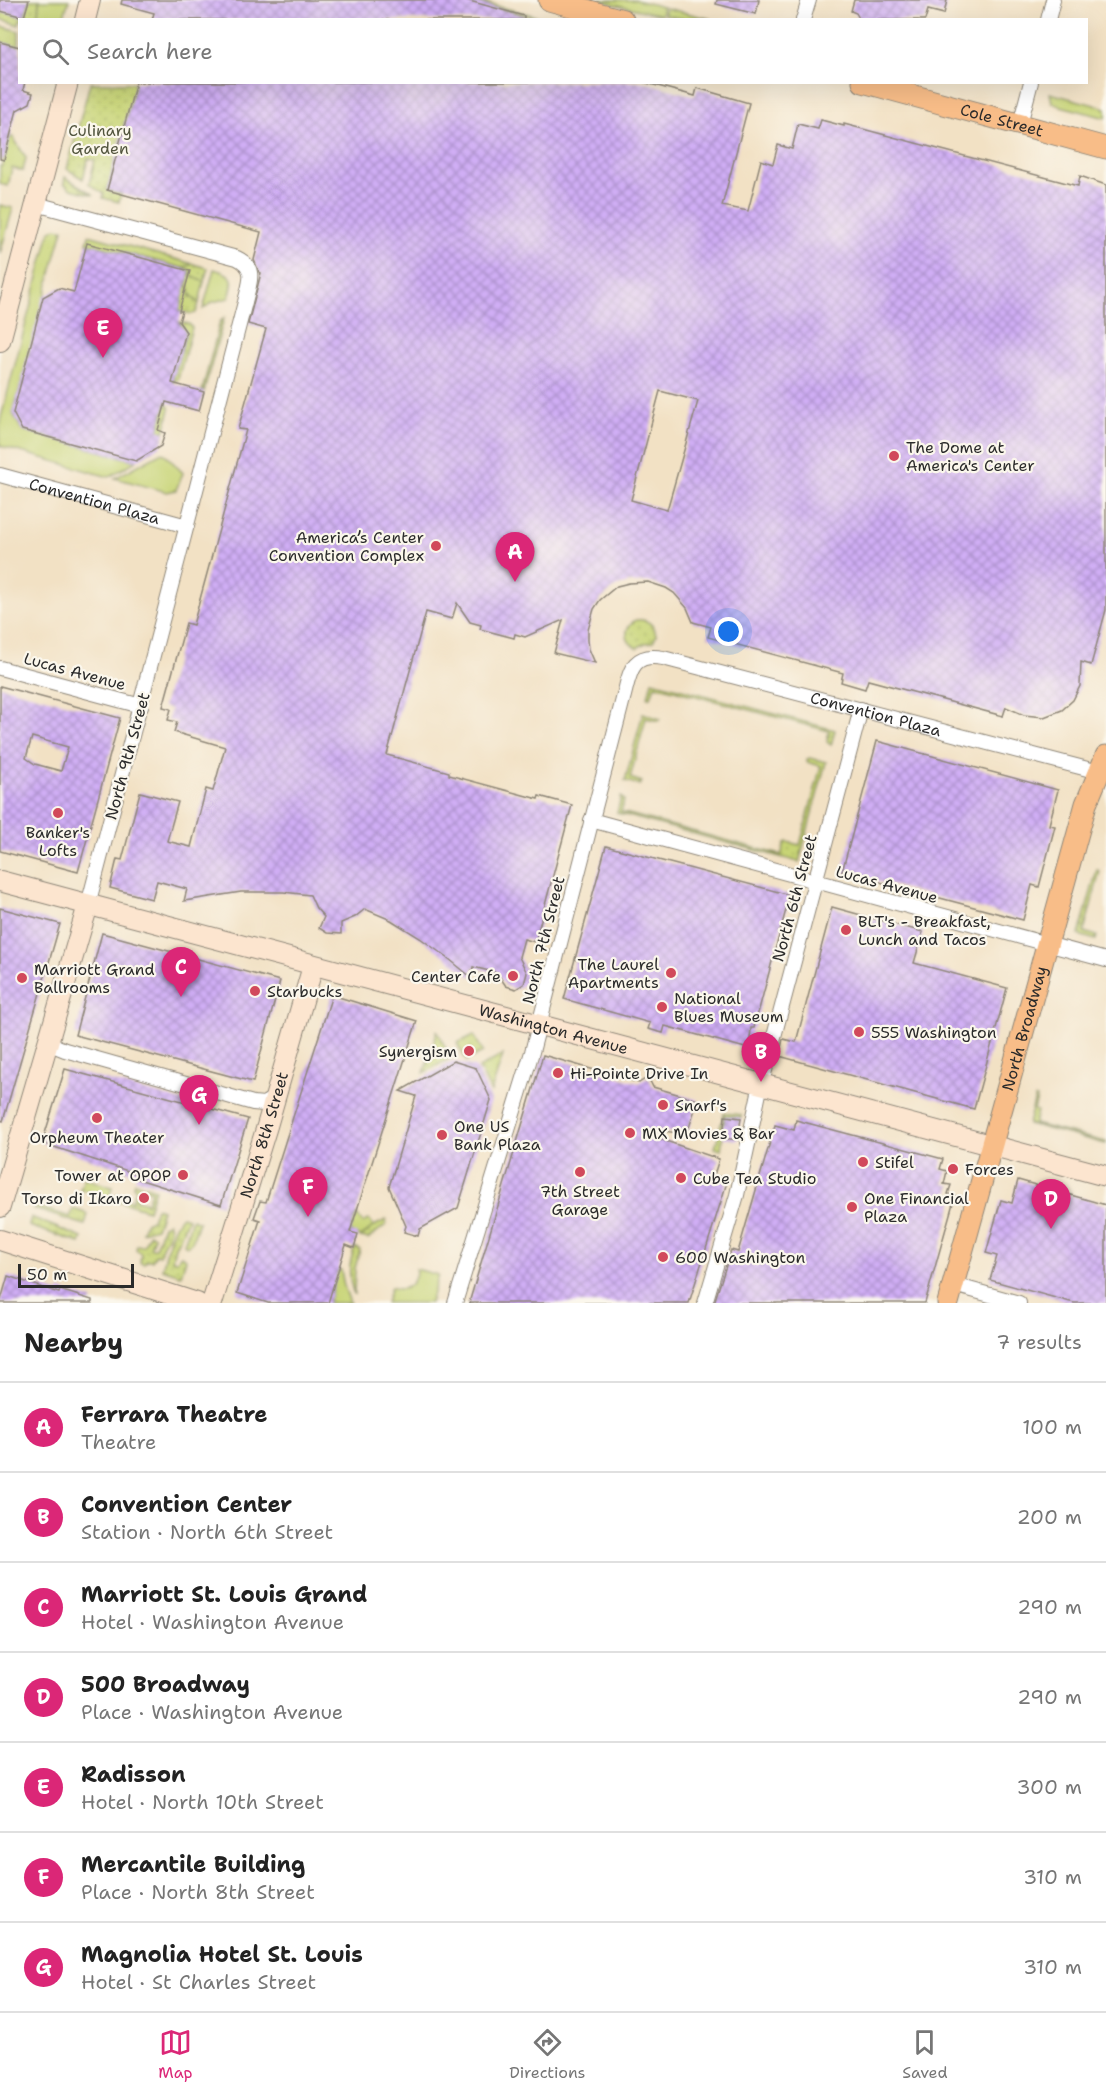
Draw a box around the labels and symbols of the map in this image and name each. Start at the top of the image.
street label: Cole Street [958,99,1046,142]
park label: Culinary Garden [68,120,132,159]
pin: E [84,308,122,358]
place label: The Dome at America's Center [906,437,1035,476]
marker: The Dome at America's Center [887,449,901,463]
street label: Convention Plaza [27,473,162,529]
place label: America’s Center Convention Complex [269,527,424,566]
pin: A [496,532,534,582]
marker: America’s Center Convention Complex [429,539,443,553]
your location [714,617,743,646]
street label: Lucas Avenue [22,648,128,695]
street label: Convention Plaza [808,687,944,741]
street label: North 9th Street [100,690,155,822]
marker: Banker's Lofts [51,806,65,820]
place label: Banker's Lofts [26,822,90,861]
street label: North 6th Street [767,832,822,964]
street label: Lucas Avenue [834,861,940,908]
street label: North 7th Street [517,874,570,1006]
place label: BLT's - Breakfast, Lunch and Tacos [858,911,991,950]
marker: BLT's - Breakfast, Lunch and Tacos [839,923,853,937]
pin: C [162,948,201,997]
place label: The Laurel Apartments [568,954,659,993]
place label: Marriott Grand Ballrooms [34,959,155,998]
street label: North Broadway [997,963,1052,1093]
place label: Center Cafe [411,966,501,987]
marker: The Laurel Apartments [664,966,678,980]
marker: Center Cafe [506,969,520,983]
marker: Marriott Grand Ballrooms [15,971,29,985]
place label: Starbucks [267,981,343,1002]
marker: Starbucks [248,984,262,998]
place label: National Blues Museum [674,988,784,1027]
street label: Washington Avenue [477,999,630,1059]
marker: National Blues Museum [655,1000,669,1014]
place label: 555 Washington [871,1022,997,1043]
marker: 555 Washington [852,1025,866,1039]
pin: B [742,1032,780,1082]
place label: Synergism [379,1041,457,1062]
marker: Synergism [462,1044,476,1058]
place label: Hi-Pointe Drive In [570,1063,709,1084]
marker: Hi-Pointe Drive In [551,1066,565,1080]
street label: North 8th Street [235,1069,293,1201]
pin: G [180,1076,218,1125]
place label: Snarf's [675,1095,727,1116]
marker: Snarf's [656,1098,670,1112]
marker: Orpheum Theater [90,1111,104,1125]
place label: One US Bank Plaza [454,1116,541,1155]
place label: MX Movies & Bar [642,1123,775,1144]
marker: MX Movies & Bar [623,1126,637,1140]
place label: Orpheum Theater [29,1127,165,1148]
marker: One US Bank Plaza [435,1128,449,1142]
place label: Stifel [875,1152,914,1173]
marker: Stifel [856,1155,870,1169]
place label: Forces [965,1159,1014,1180]
marker: Forces [946,1162,960,1176]
place label: Tower at OPOP [54,1165,171,1186]
marker: 7th Street Garage [573,1165,587,1179]
marker: Tower at OPOP [176,1168,190,1182]
pin: F [288,1168,328,1217]
place label: Cube Tea Studio [693,1168,816,1189]
marker: Cube Tea Studio [674,1171,688,1185]
pin: D [1032,1180,1070,1229]
place label: 7th Street Garage [540,1181,620,1220]
place label: Torso di Ikaro [21,1188,132,1209]
place label: One Financial Plaza [864,1188,969,1227]
marker: Torso di Ikaro [137,1191,151,1205]
marker: One Financial Plaza [845,1200,859,1214]
place label: 600 Washington [675,1247,805,1268]
marker: 600 Washington [656,1250,670,1264]
scale bar [18,1261,134,1288]

